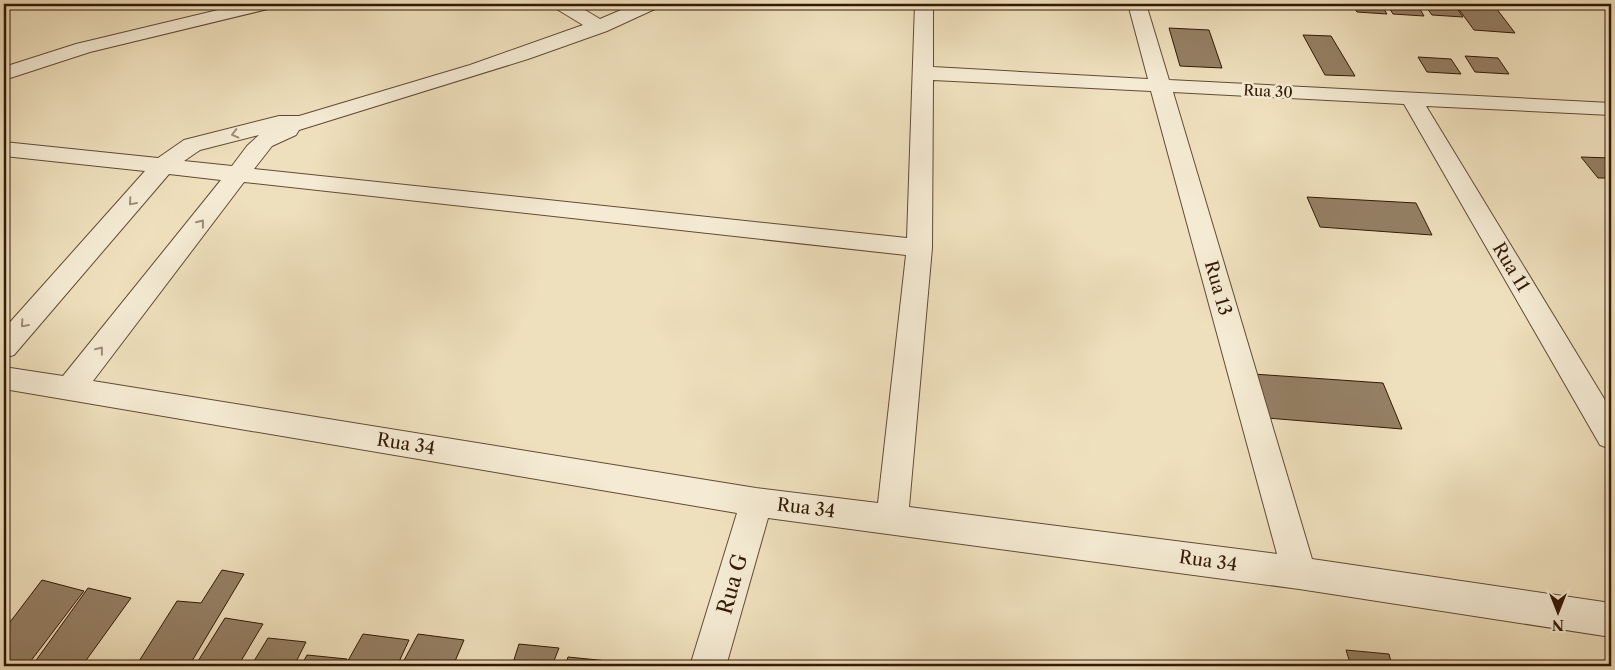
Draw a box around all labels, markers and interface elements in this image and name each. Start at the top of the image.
street label: Rua 30 [1243,80,1293,102]
one-way arrow [232,128,240,138]
one-way arrow [128,196,137,205]
one-way arrow [195,219,204,228]
street label: Rua 11 [1488,238,1534,296]
street label: Rua 13 [1200,258,1236,318]
one-way arrow [21,318,30,327]
one-way arrow [95,347,104,356]
street label: Rua 34 [375,429,437,459]
street label: Rua 34 [776,494,836,522]
street label: Rua 34 [1177,546,1239,576]
street label: Rua G [711,551,753,617]
north arrow [1532,588,1582,638]
text: N [1552,616,1564,634]

